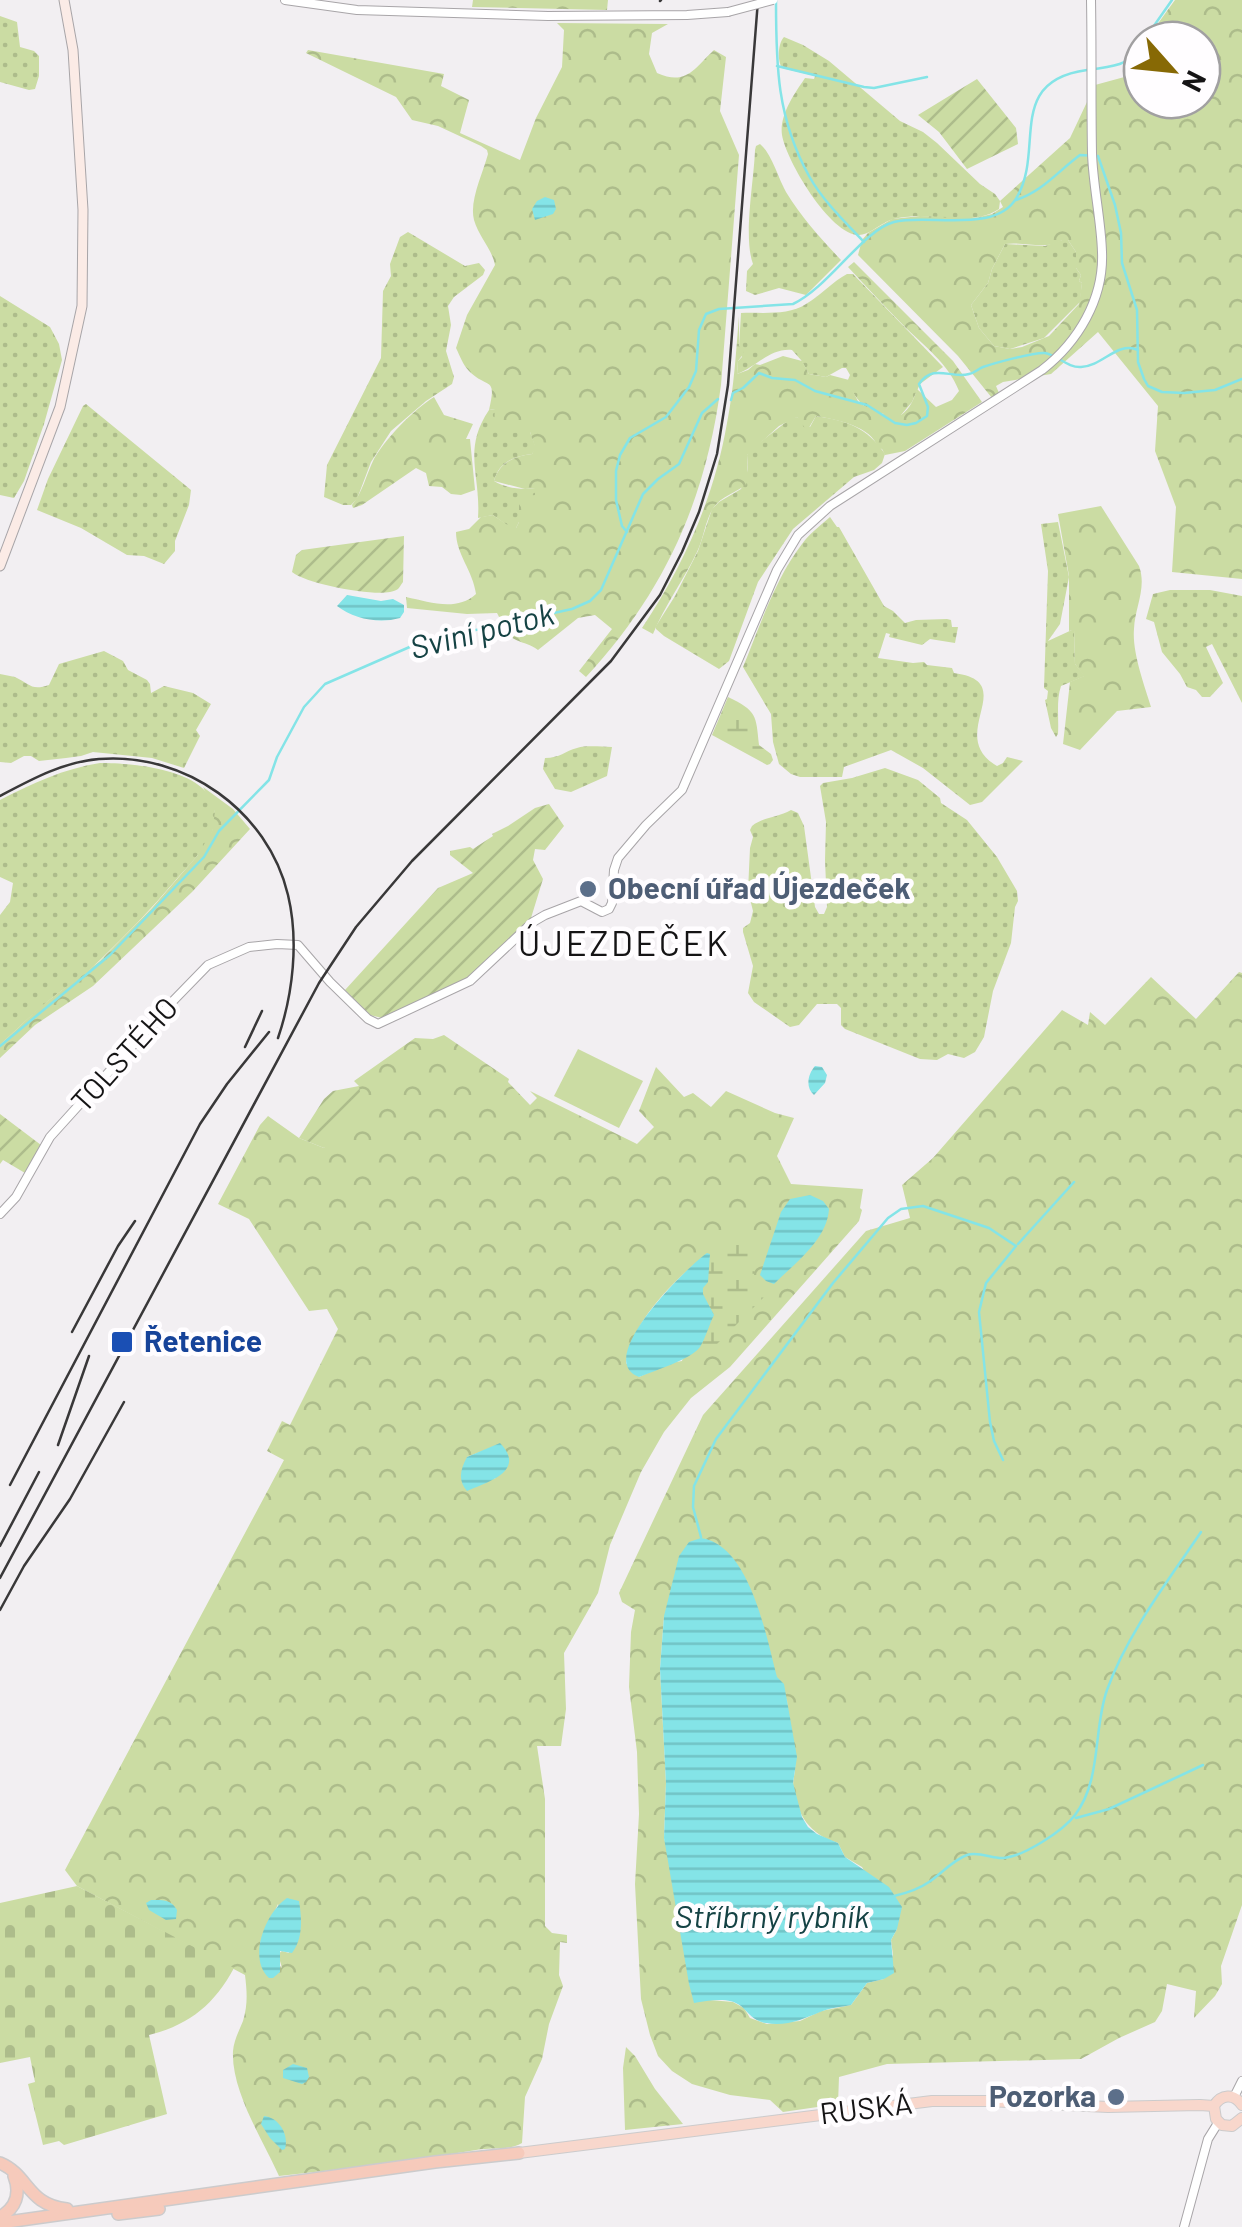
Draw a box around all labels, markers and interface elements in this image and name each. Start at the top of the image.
north arrow [1122,20,1222,120]
text: N [1176,66,1215,98]
water label: Sviní potok [405,593,558,665]
place label: Obecní úřad Újezdeček [608,869,910,905]
marker: Obecní úřad Újezdeček [577,878,599,900]
district label: ÚJEZDEČEK [518,921,730,963]
street label: TOLSTÉHO [63,989,184,1118]
place label: Řetenice [144,1322,262,1358]
marker: Řetenice [109,1329,135,1355]
water label: Stříbrný rybník [675,1896,870,1934]
place label: Pozorka [989,2077,1096,2113]
street label: RUSKÁ [818,2084,914,2131]
marker: Pozorka [1105,2086,1127,2108]

